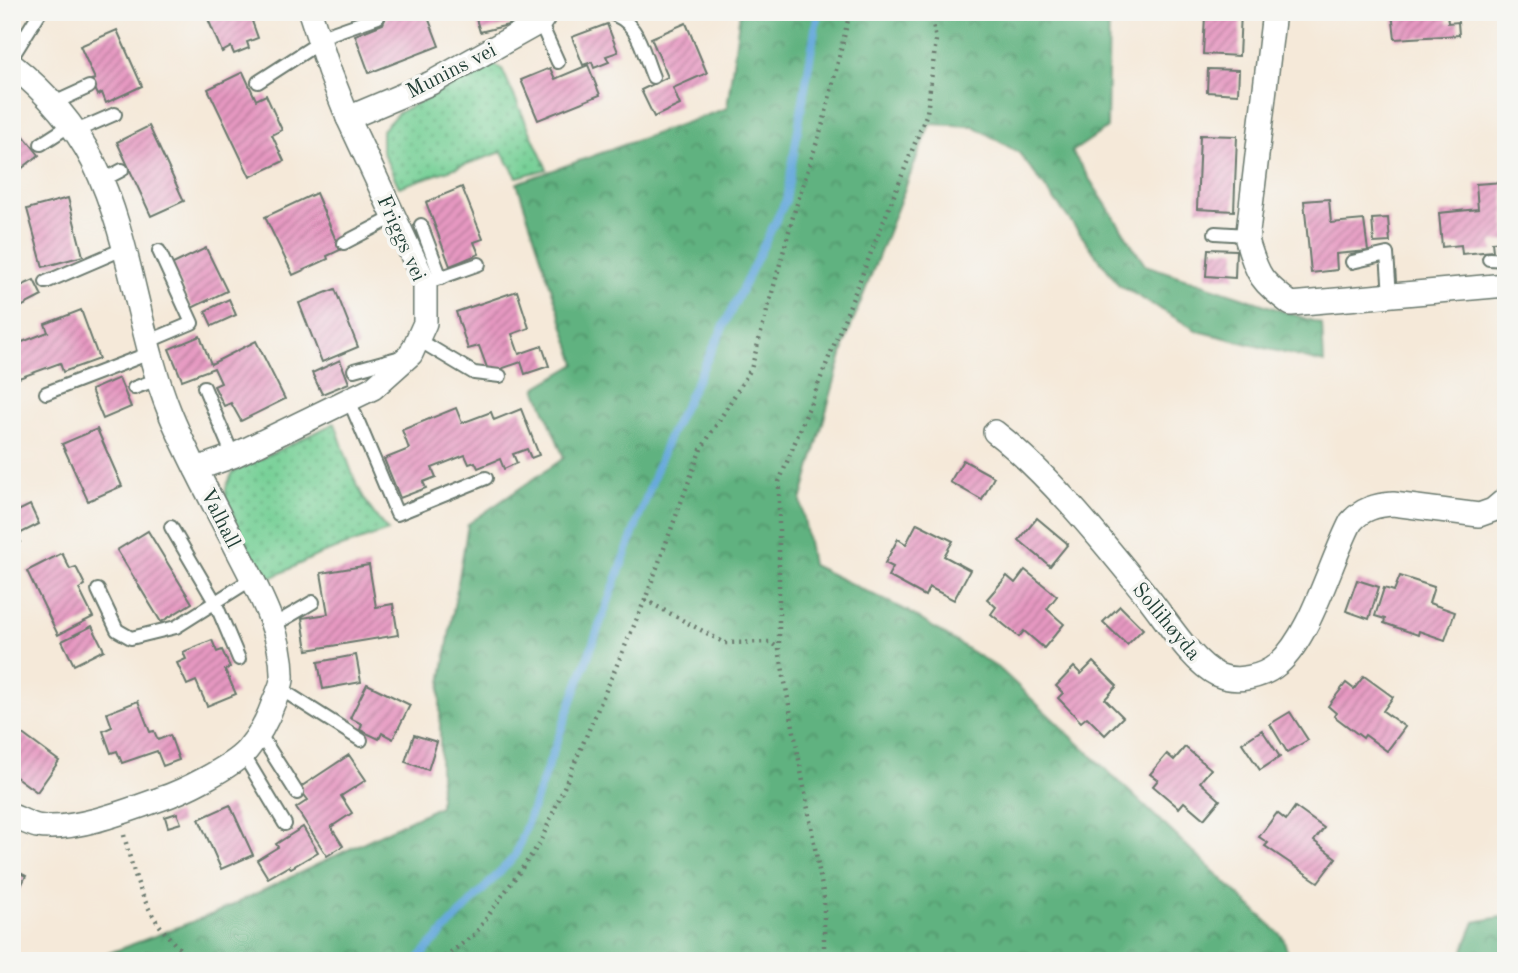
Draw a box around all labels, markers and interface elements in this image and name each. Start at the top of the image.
street label: Munins vei [403,40,500,103]
street label: Friggs vei [372,192,429,285]
street label: Valhall [196,486,244,552]
street label: Sollihøyda [1128,579,1204,665]

